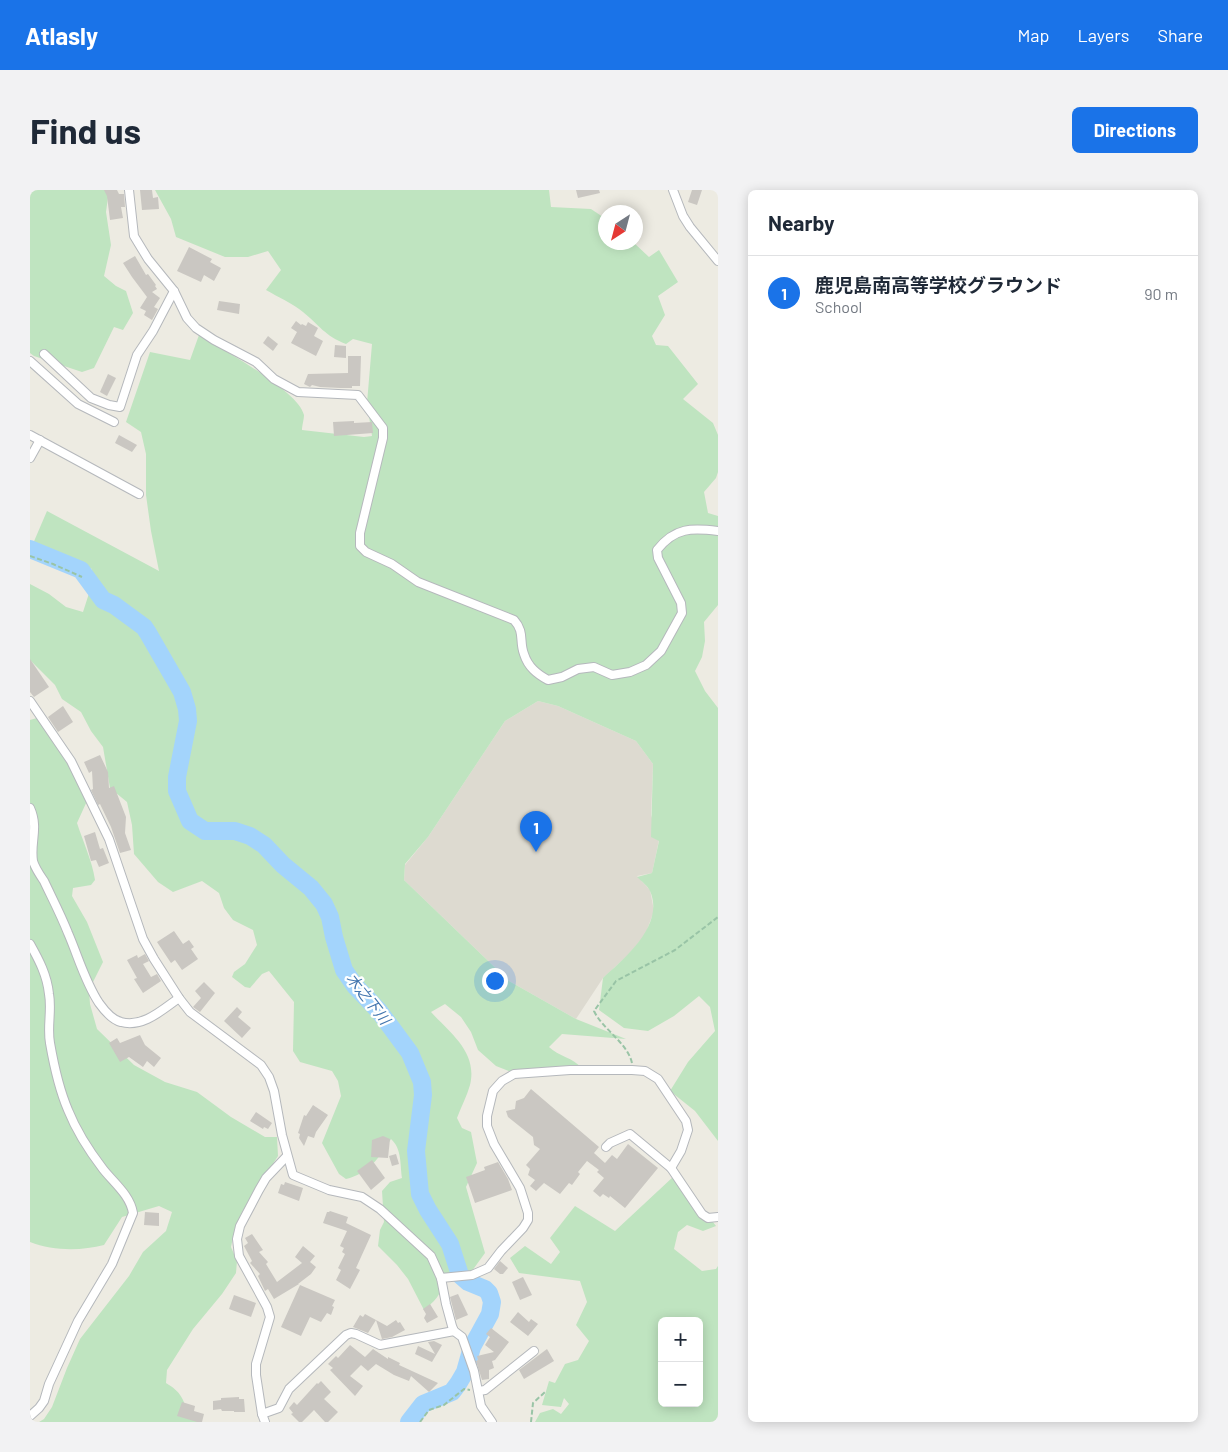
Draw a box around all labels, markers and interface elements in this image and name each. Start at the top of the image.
text: Atlasly [25,21,98,50]
text: Map [1017,24,1049,46]
text: Layers [1077,24,1130,46]
text: Share [1158,24,1203,46]
button: Directions [1072,107,1198,153]
text: Find us [30,109,141,151]
north arrow [598,205,643,250]
text: Nearby [768,210,834,235]
text: 鹿児島南高等学校グラウンド [815,273,1062,296]
text: 1 [781,284,787,303]
text: 90 m [1144,284,1178,303]
text: School [815,297,862,316]
pin: 1 [520,811,552,852]
your location [482,968,508,994]
water label: 木之下川 [343,969,396,1029]
map controls [658,1317,703,1407]
button: + [658,1317,703,1362]
button: − [658,1362,703,1407]

